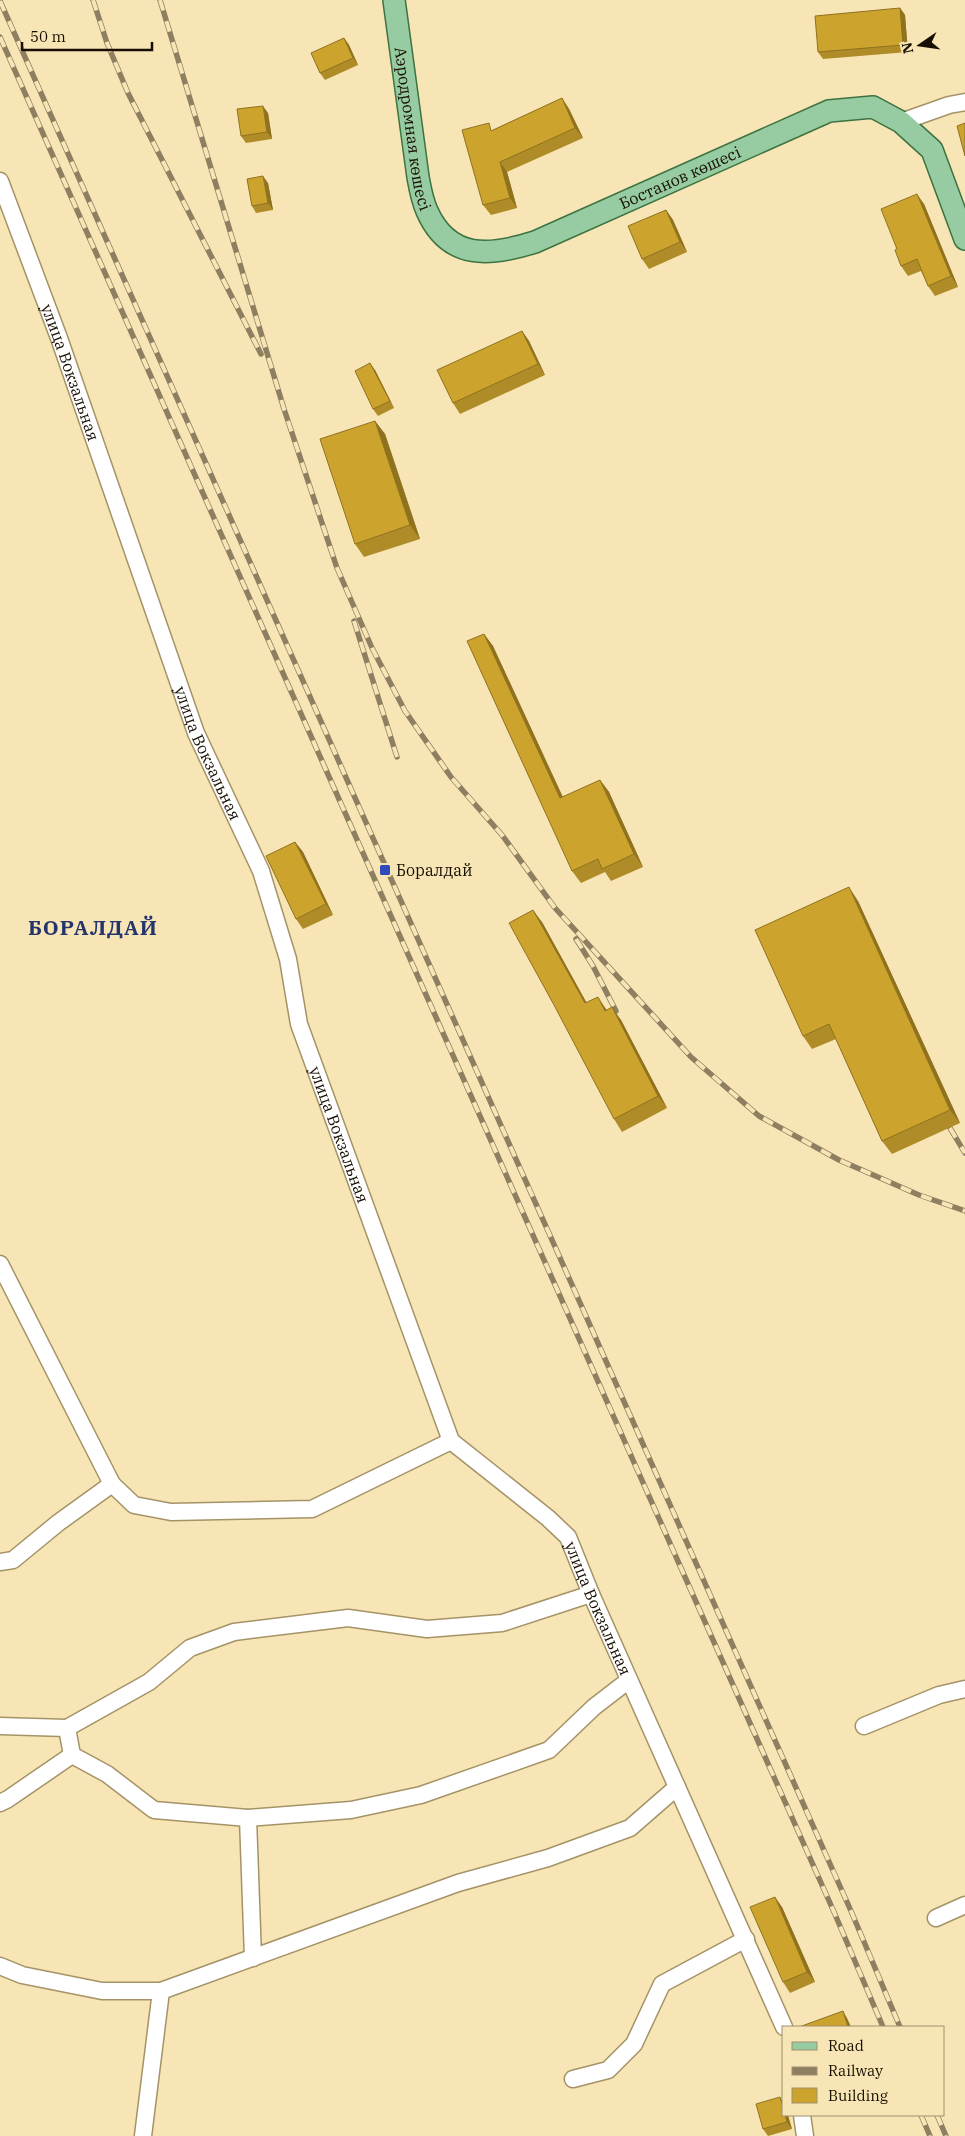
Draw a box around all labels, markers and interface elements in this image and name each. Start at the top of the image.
scale bar [22,20,152,52]
north arrow [895,20,945,70]
text: 50 m [30,27,66,46]
text: N [897,41,917,55]
street label: Аэродромная көшесі [390,46,436,214]
street label: Бостанов көшесі [616,142,744,213]
street label: улица Вокзальная [37,301,104,444]
street label: улица Вокзальная [171,684,246,823]
place label: Боралдай [396,860,473,880]
marker: Боралдай [378,863,392,877]
district label: БОРАЛДАЙ [28,913,158,941]
street label: улица Вокзальная [305,1063,373,1206]
street label: улица Вокзальная [561,1538,636,1678]
legend [782,2026,945,2116]
text: Road [828,2036,864,2055]
text: Railway [828,2061,883,2080]
text: Building [828,2086,888,2105]

